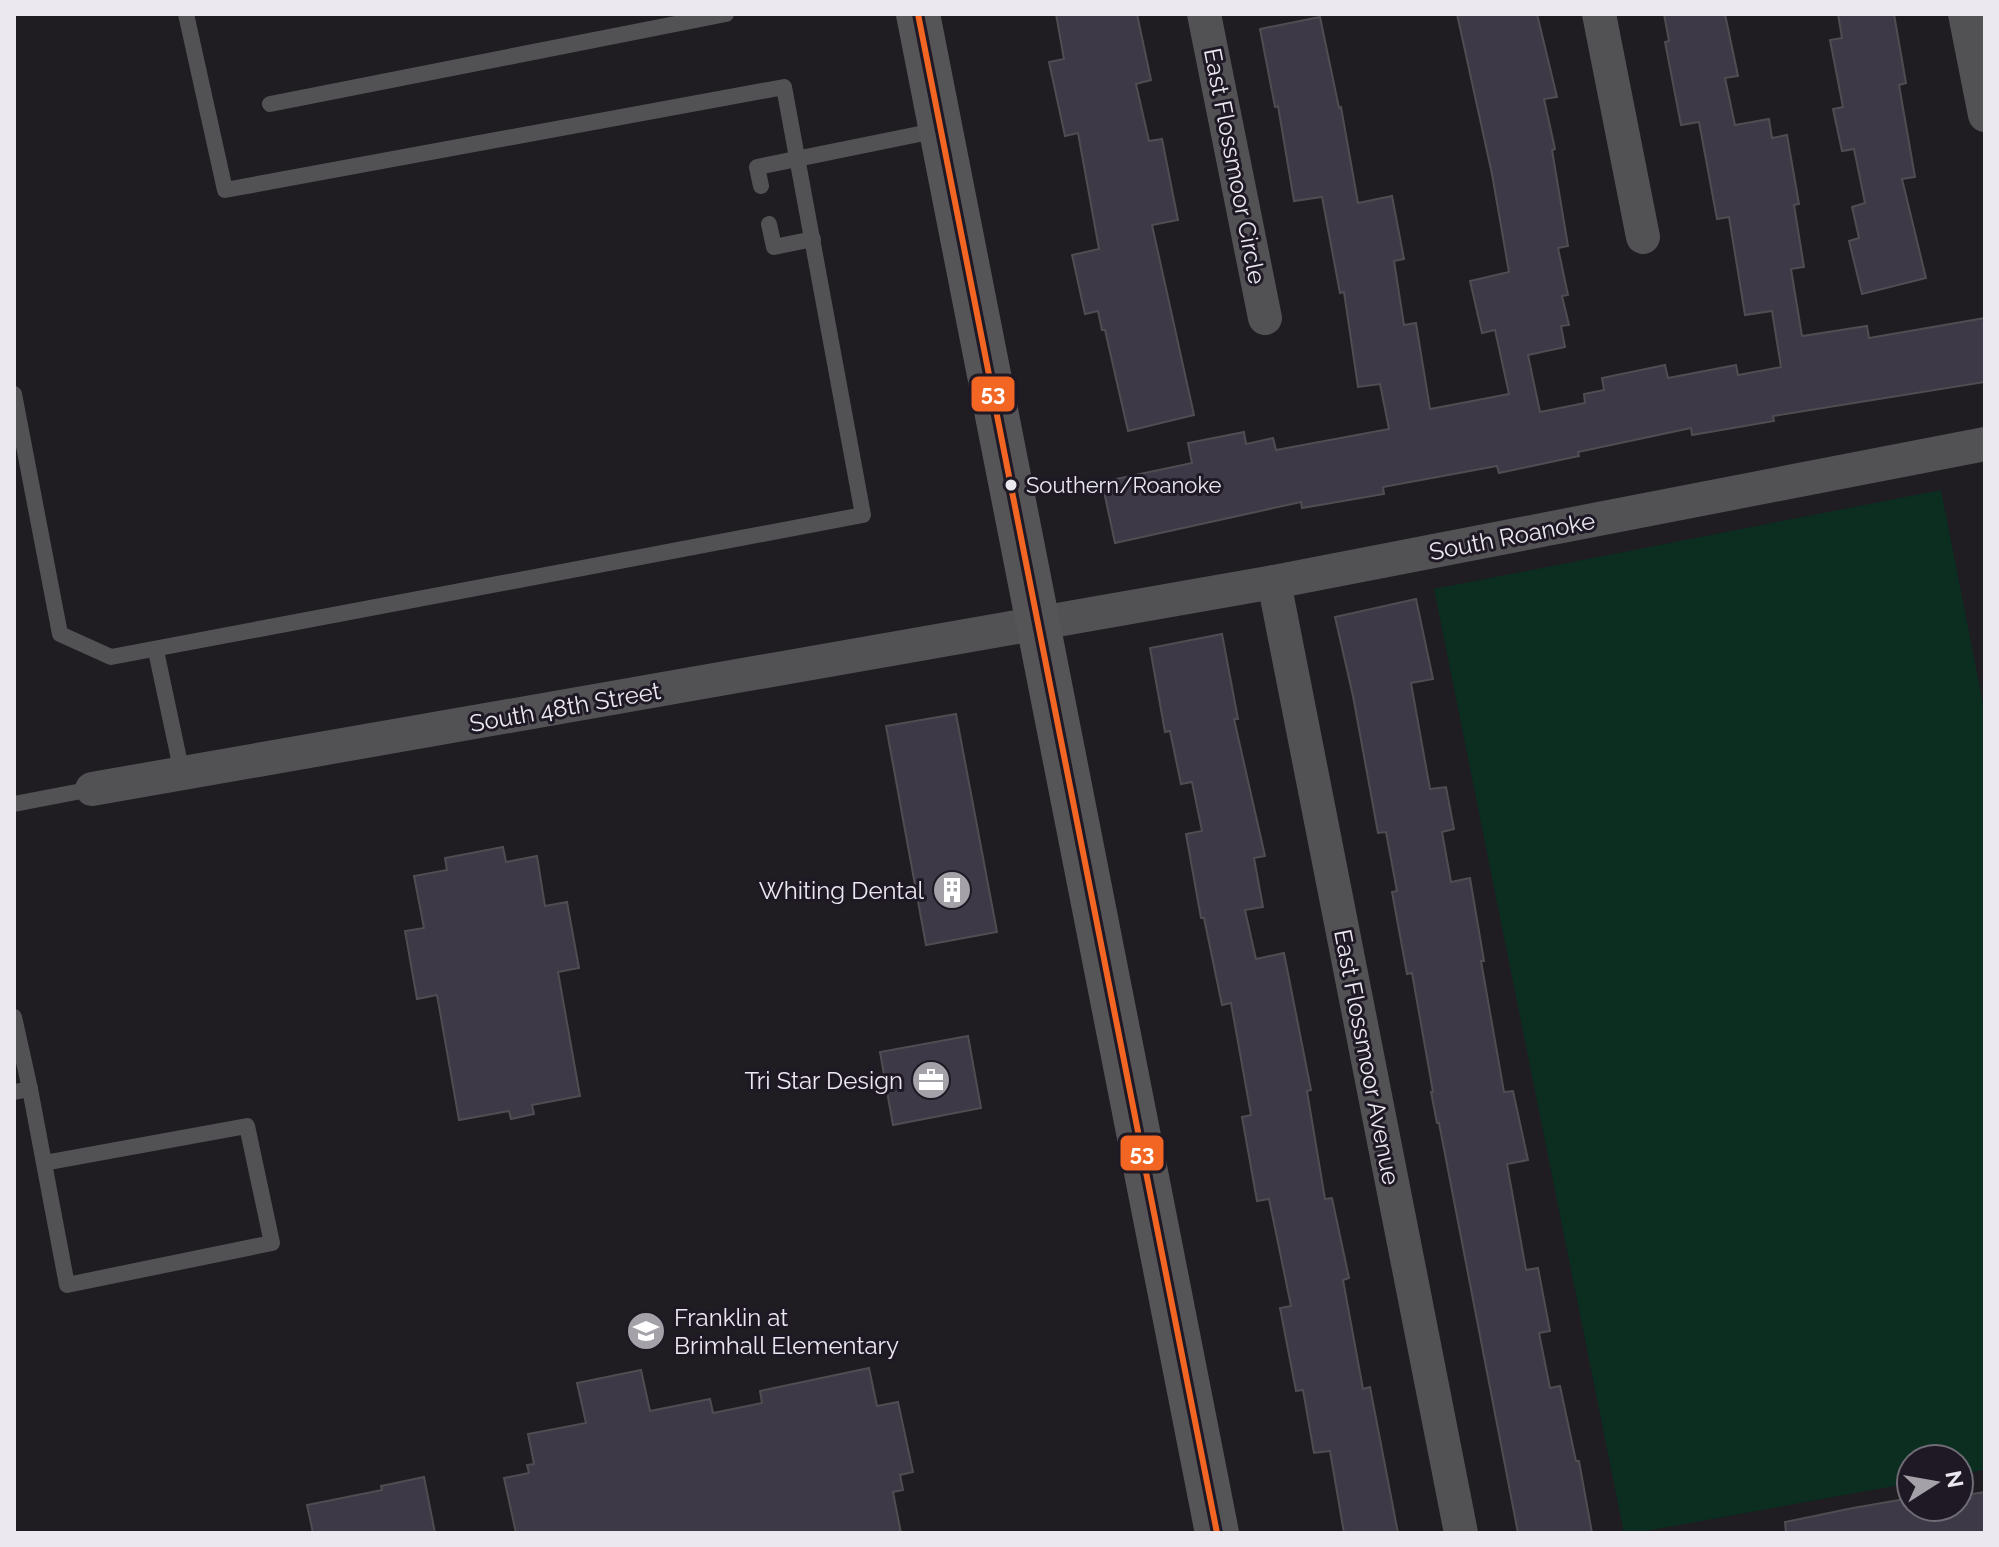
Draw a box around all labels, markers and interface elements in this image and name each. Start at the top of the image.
street label: East Flossmoor Circle [1198,46,1272,286]
line badge: 53 [970,375,1016,413]
text: 53 [981,380,1005,406]
place label: Southern/Roanoke [1026,472,1222,498]
marker: Southern/Roanoke [1003,477,1019,493]
street label: South Roanoke [1427,506,1597,566]
street label: South 48th Street [467,676,663,738]
building icon: Whiting Dental [931,869,973,911]
place label: Whiting Dental [759,876,924,905]
street label: East Flossmoor Avenue [1328,927,1406,1187]
office icon: Tri Star Design [910,1059,952,1101]
place label: Tri Star Design [744,1066,903,1095]
line badge: 53 [1119,1134,1165,1172]
text: 53 [1130,1140,1154,1166]
place label: Franklin at Brimhall Elementary [674,1303,899,1360]
school or university icon: Franklin at Brimhall Elementary [625,1310,667,1352]
north arrow [1895,1443,1975,1523]
text: N [1940,1468,1969,1490]

